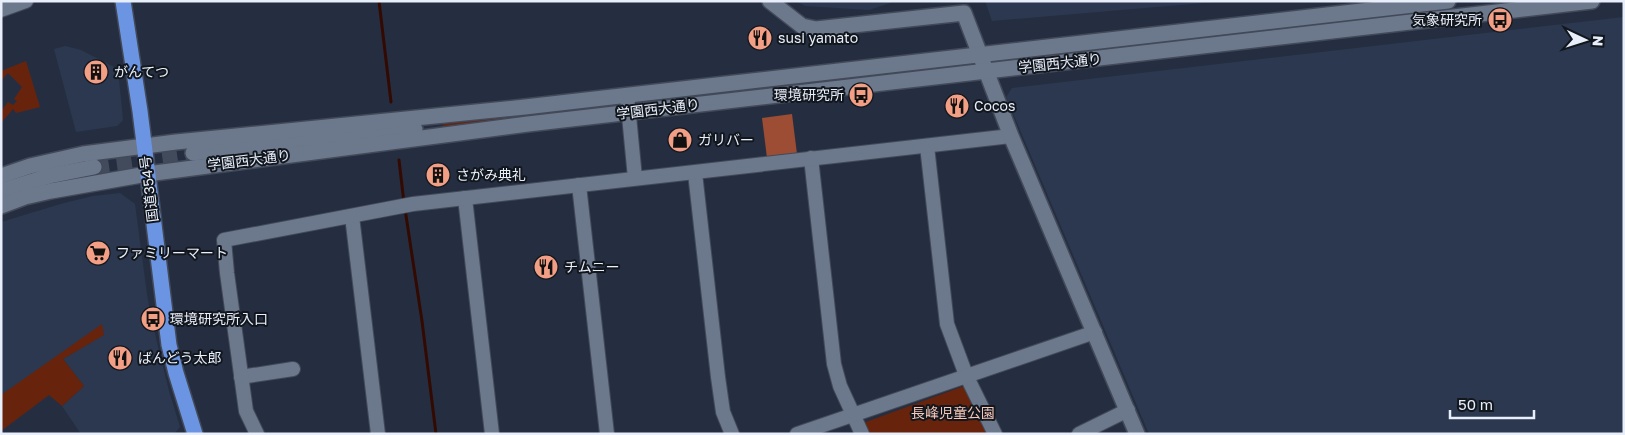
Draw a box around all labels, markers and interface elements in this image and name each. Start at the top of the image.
bus stop icon: 気象研究所 [1487,7,1513,33]
place label: 気象研究所 [1412,11,1482,28]
north arrow [1560,15,1610,65]
restaurant icon: susi yamato [747,25,773,51]
place label: susi yamato [778,29,858,46]
text: N [1590,35,1607,47]
street label: 学園西大通り [1017,50,1103,75]
building icon: がんてつ [83,59,109,85]
place label: がんてつ [114,63,169,80]
bus stop icon: 環境研究所 [848,82,874,108]
place label: 環境研究所 [774,86,844,103]
restaurant icon: Cocos [944,93,970,119]
street label: 学園西大通り [615,95,701,122]
place label: Cocos [974,97,1015,114]
shop icon: ガリバー [667,127,693,153]
place label: ガリバー [698,131,754,148]
street label: 学園西大通り [206,146,292,173]
street label: 国道354号 [136,155,161,223]
building icon: さがみ典礼 [425,162,451,188]
place label: さがみ典礼 [456,166,526,183]
supermarket icon: ファミリーマート [85,240,111,266]
place label: ファミリーマート [116,244,228,261]
restaurant icon: チムニー [533,254,559,280]
place label: チムニー [564,258,620,275]
bus stop icon: 環境研究所入口 [140,306,166,332]
place label: 環境研究所入口 [170,310,268,327]
restaurant icon: ばんどう太郎 [107,345,133,371]
place label: ばんどう太郎 [138,349,222,366]
scale bar [1450,388,1534,420]
text: 50 m [1458,395,1493,413]
park label: 長峰児童公園 [911,404,995,421]

